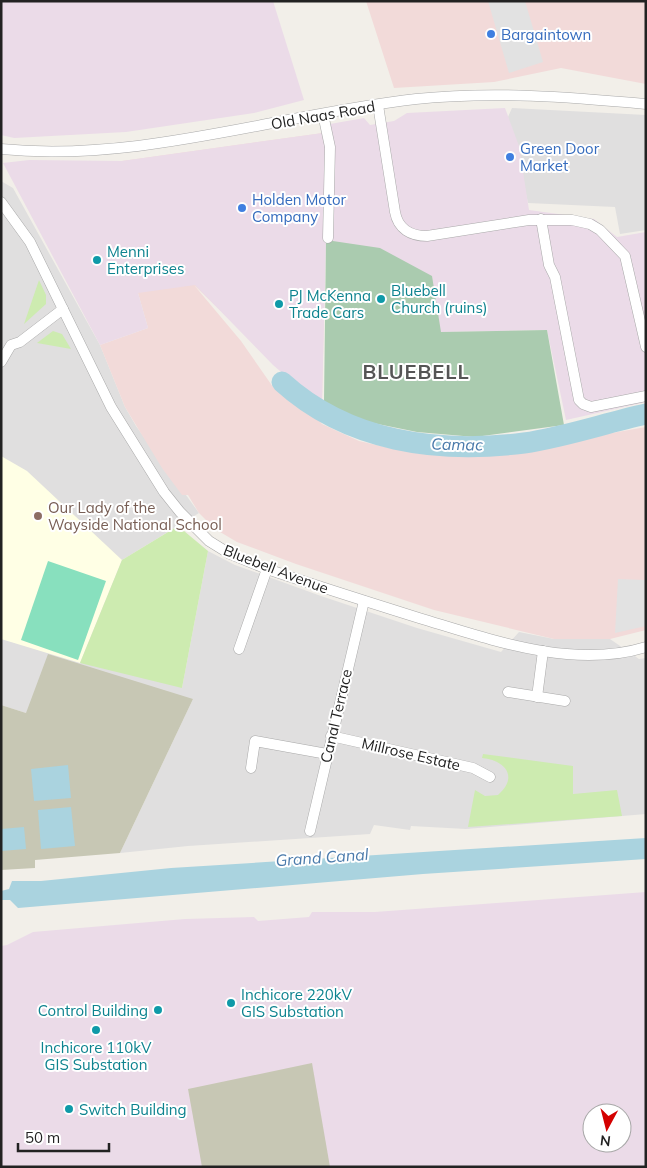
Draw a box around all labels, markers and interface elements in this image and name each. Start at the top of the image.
place label: Bargaintown [501,25,591,44]
marker: Bargaintown [485,28,497,40]
street label: Old Naas Road [269,96,377,134]
place label: Green Door Market [520,139,600,175]
marker: Green Door Market [504,151,516,163]
place label: Holden Motor Company [252,190,347,226]
marker: Holden Motor Company [236,202,248,214]
place label: Menni Enterprises [107,242,184,278]
marker: Menni Enterprises [91,254,103,266]
place label: Bluebell Church (ruins) [391,281,488,317]
place label: PJ McKenna Trade Cars [289,286,371,322]
marker: Bluebell Church (ruins) [375,293,387,305]
marker: PJ McKenna Trade Cars [273,298,285,310]
district label: BLUEBELL [362,359,470,384]
water label: Camac [431,434,483,454]
place label: Our Lady of the Wayside National School [48,498,222,534]
marker: Our Lady of the Wayside National School [32,510,44,522]
street label: Bluebell Avenue [221,540,331,598]
street label: Canal Terrace [316,667,356,765]
street label: Millrose Estate [360,733,462,775]
water label: Grand Canal [275,844,369,870]
place label: Inchicore 220kV GIS Substation [241,985,352,1021]
marker: Inchicore 220kV GIS Substation [225,997,237,1009]
place label: Control Building [38,1001,148,1020]
marker: Control Building [152,1004,164,1016]
marker: Inchicore 110kV GIS Substation [90,1024,102,1036]
place label: Inchicore 110kV GIS Substation [41,1038,152,1074]
place label: Switch Building [79,1100,187,1119]
marker: Switch Building [63,1103,75,1115]
north arrow [582,1103,632,1153]
scale bar [18,1120,109,1152]
text: 50 m [25,1128,60,1147]
text: N [599,1131,612,1150]

